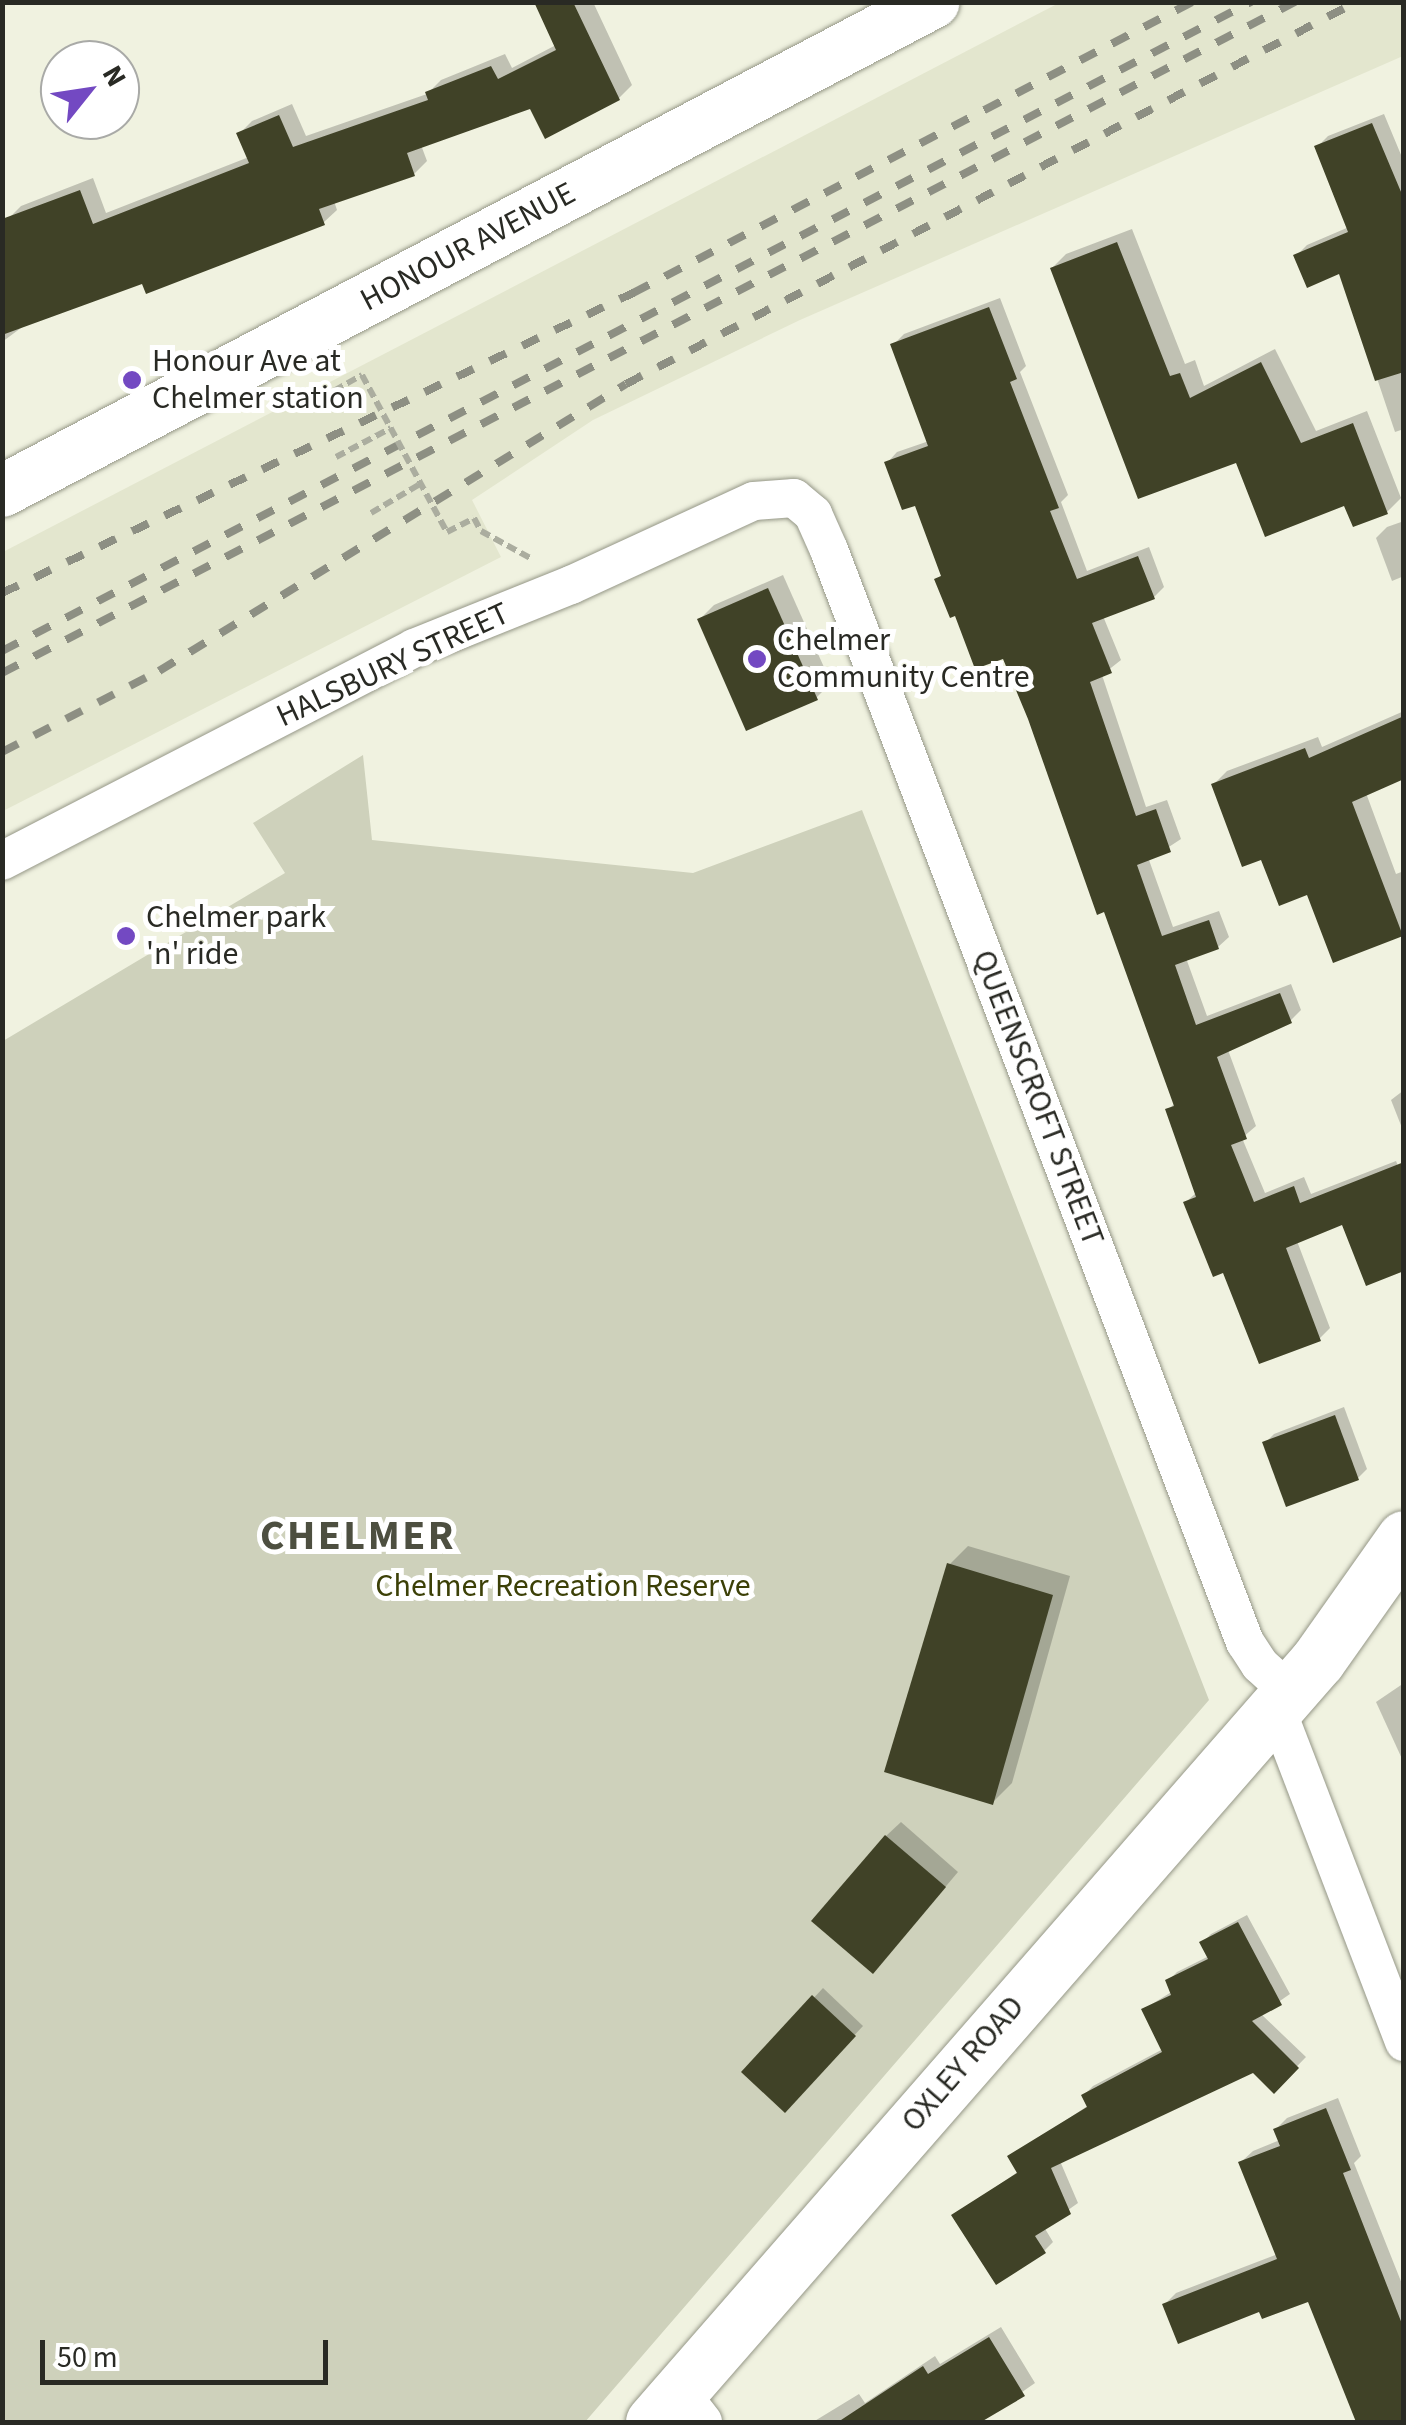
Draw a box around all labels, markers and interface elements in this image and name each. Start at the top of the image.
north arrow [40,40,140,140]
text: N [92,58,136,94]
street label: HONOUR AVENUE [354,174,582,320]
place label: Honour Ave at Chelmer station [152,343,364,418]
marker: Honour Ave at Chelmer station [121,369,143,391]
street label: HALSBURY STREET [271,594,515,736]
place label: Chelmer Community Centre [777,622,1030,697]
marker: Chelmer Community Centre [746,648,768,670]
place label: Chelmer park 'n' ride [146,899,326,974]
marker: Chelmer park 'n' ride [115,925,137,947]
street label: QUEENSCROFT STREET [964,945,1112,1251]
district label: CHELMER [260,1511,456,1561]
park label: Chelmer Recreation Reserve [375,1567,751,1605]
street label: OXLEY ROAD [894,1988,1032,2140]
scale bar [45,2320,332,2382]
text: 50 m [57,2336,118,2379]

